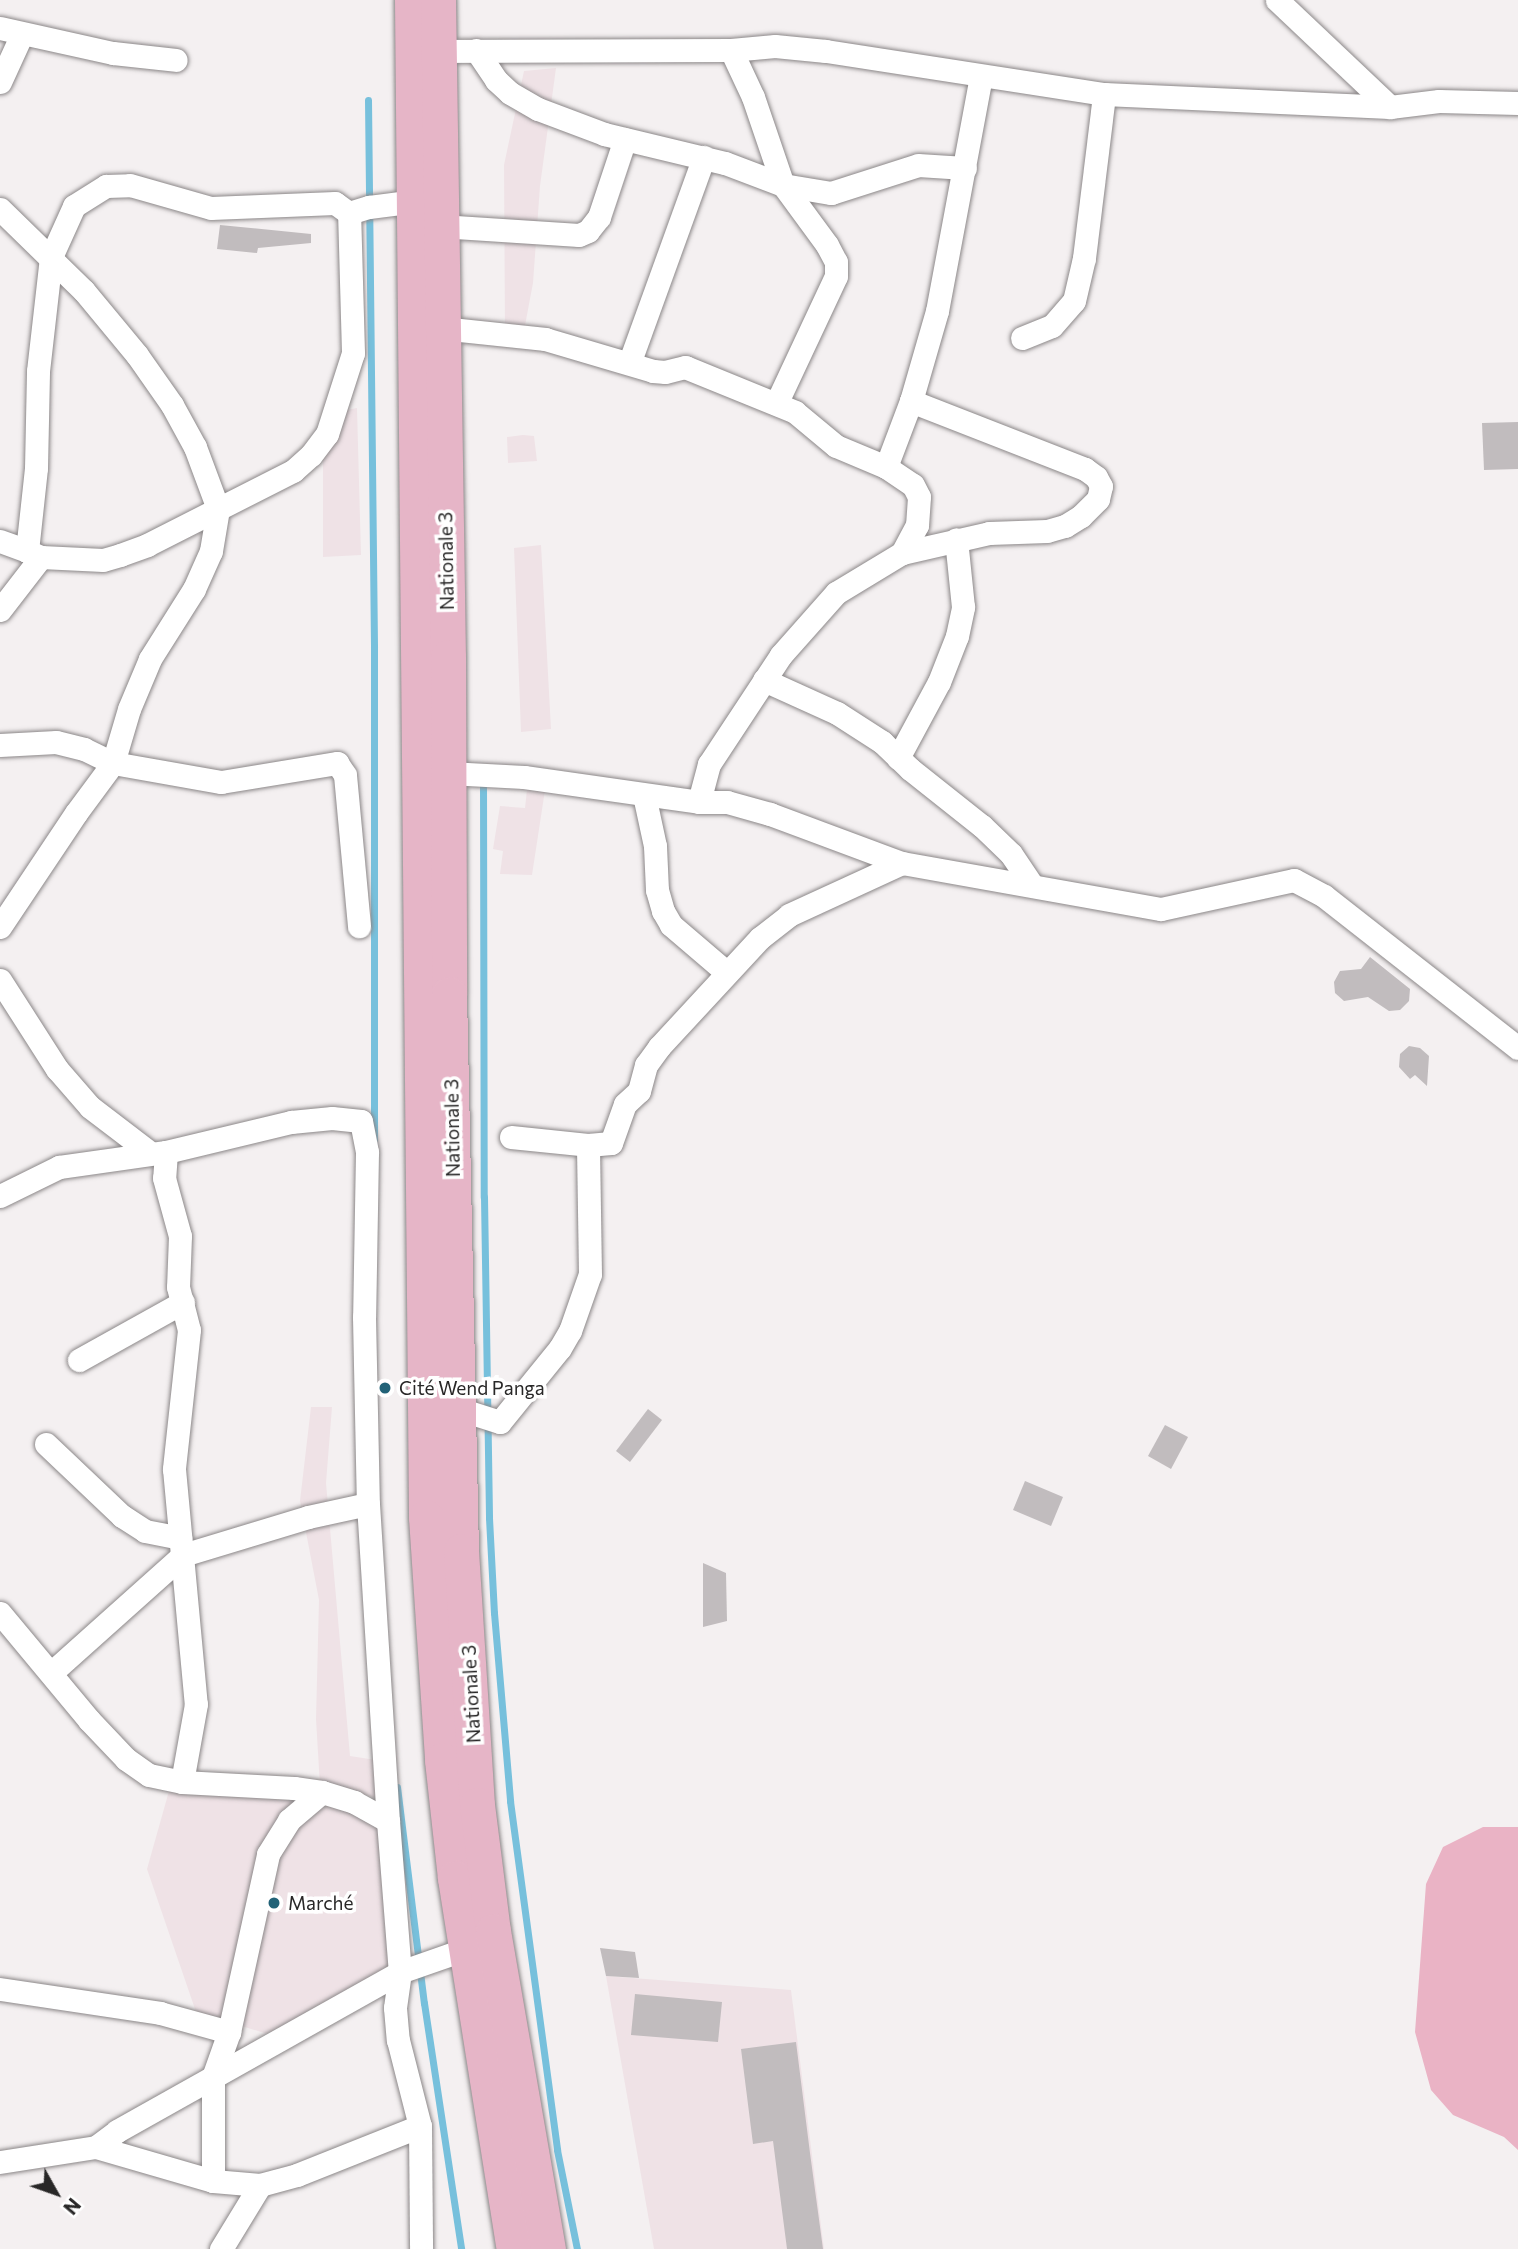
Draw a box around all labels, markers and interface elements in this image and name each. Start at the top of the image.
street label: Nationale 3 [434,512,458,610]
street label: Nationale 3 [440,1079,464,1177]
place label: Cité Wend Panga [399,1377,545,1399]
marker: Cité Wend Panga [377,1380,393,1396]
street label: Nationale 3 [457,1644,485,1744]
place label: Marché [288,1892,354,1914]
marker: Marché [266,1895,282,1911]
north arrow [21,2158,91,2228]
text: N [59,2194,86,2220]

